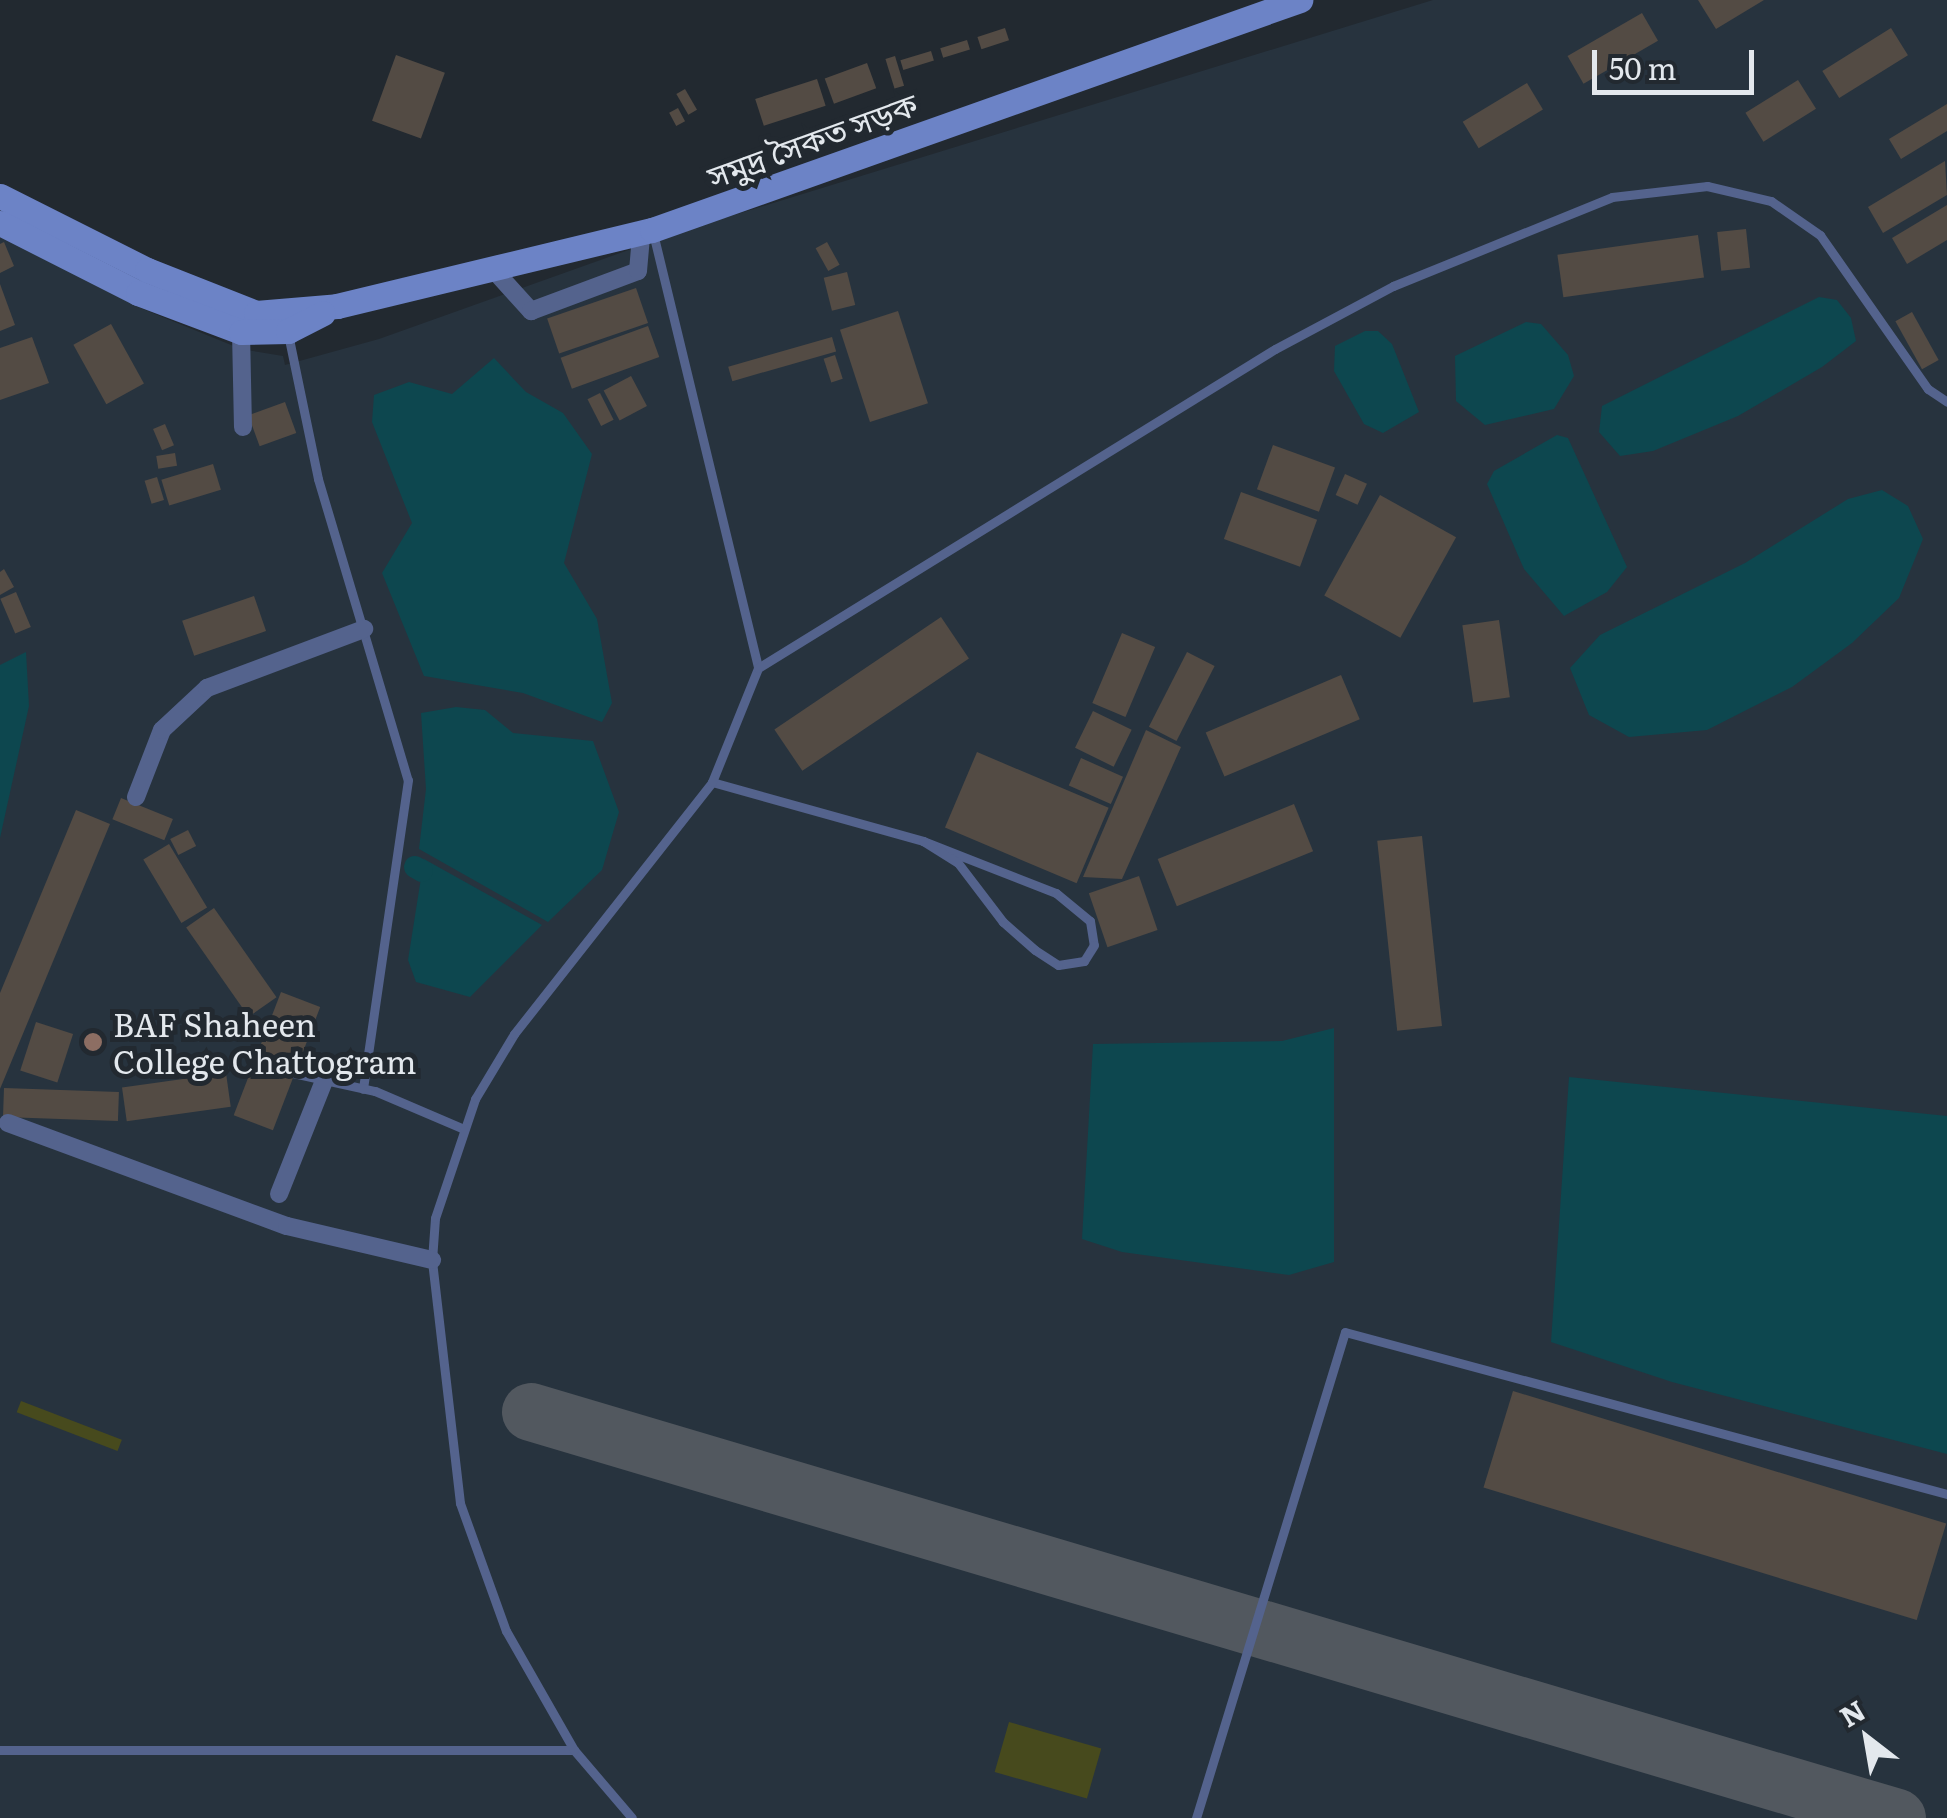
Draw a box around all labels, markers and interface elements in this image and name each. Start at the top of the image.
scale bar [1597,30,1760,92]
text: 50 m [1609,45,1677,89]
street label: সমুদ্র সৈকত সড়ক [702,83,922,195]
place label: BAF Shaheen College Chattogram [113,1005,417,1080]
marker: BAF Shaheen College Chattogram [82,1031,104,1053]
north arrow [1817,1688,1917,1788]
text: N [1831,1688,1872,1736]

